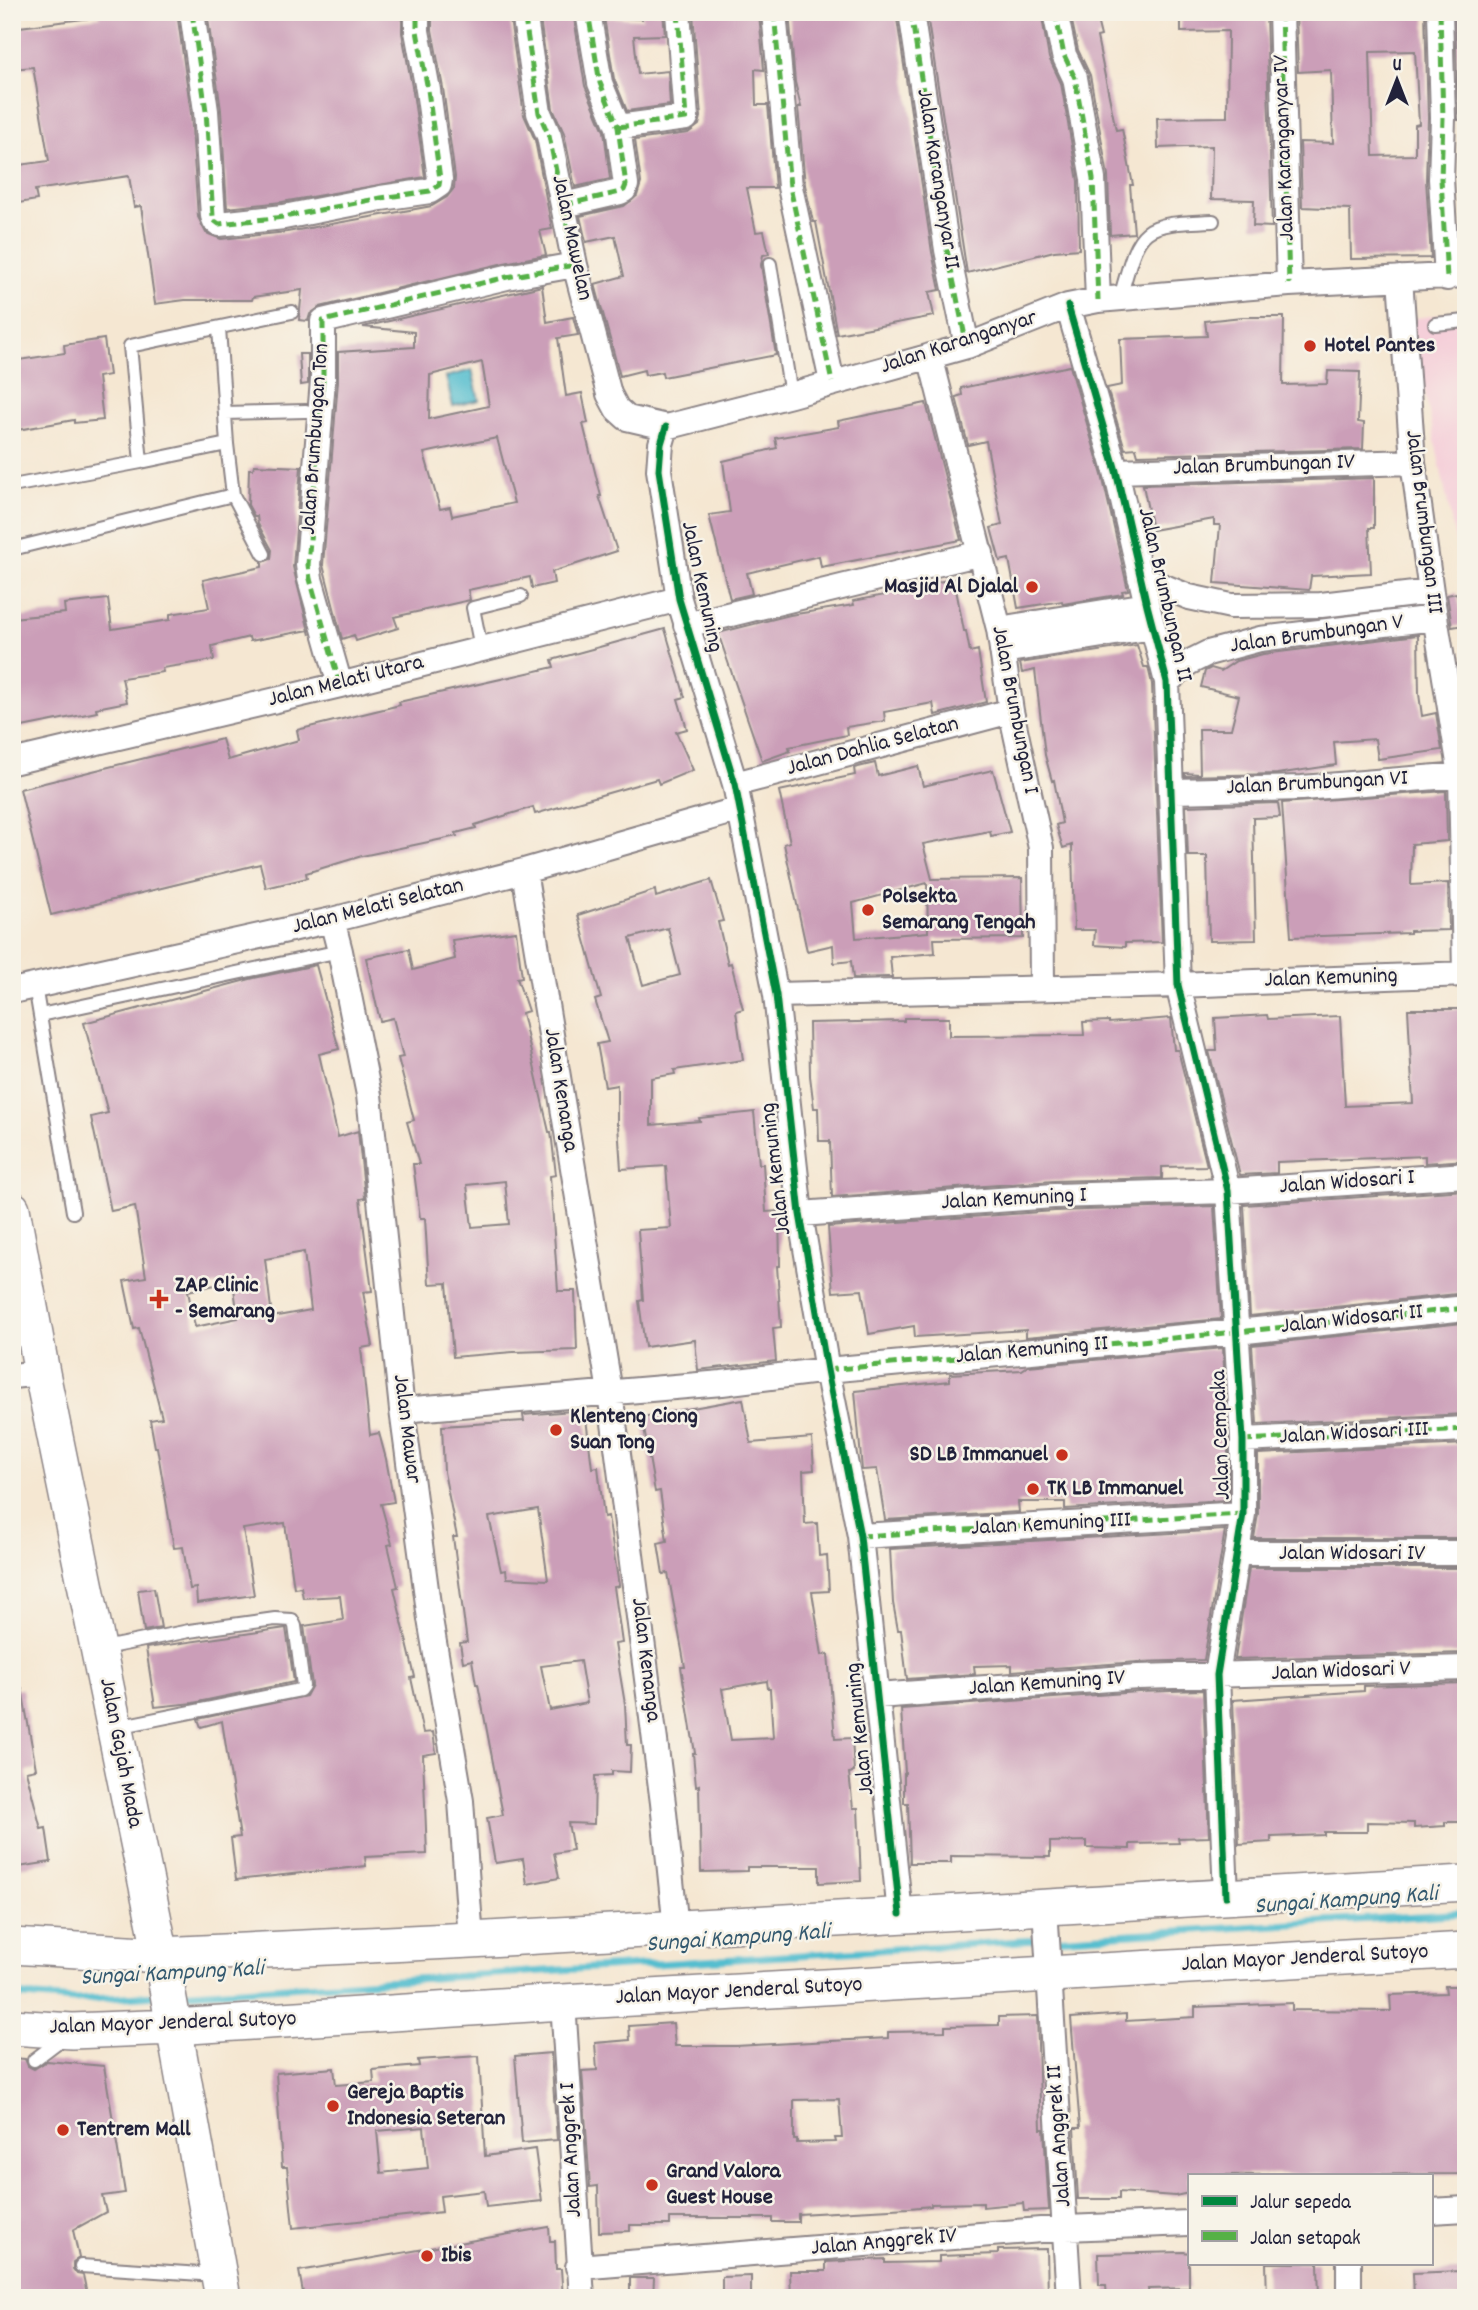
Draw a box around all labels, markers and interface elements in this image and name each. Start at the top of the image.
north arrow [1362,46,1432,116]
text: U [1392,53,1402,80]
street label: Jalan Karanganyar IV [1265,54,1305,242]
street label: Jalan Karanganyar II [906,86,968,272]
street label: Jalan Mawelan [542,172,600,304]
street label: Jalan Karanganyar [876,302,1042,384]
place label: Hotel Pantes [1324,330,1436,363]
marker: Hotel Pantes [1302,338,1318,354]
street label: Jalan Brumbungan Ton [293,342,339,536]
street label: Jalan Brumbungan III [1395,428,1451,616]
street label: Jalan Brumbungan IV [1173,446,1355,486]
street label: Jalan Brumbungan II [1128,505,1200,685]
street label: Jalan Kemuning [671,518,731,656]
place label: Masjid Al Djalal [884,571,1019,604]
marker: Masjid Al Djalal [1024,579,1040,595]
street label: Jalan Brumbungan V [1228,606,1406,664]
street label: Jalan Brumbungan I [982,623,1046,797]
street label: Jalan Melati Utara [265,646,428,717]
street label: Jalan Dahlia Selatan [783,708,963,786]
street label: Jalan Brumbungan VI [1225,763,1409,805]
street label: Jalan Melati Selatan [289,870,467,944]
place label: Polsekta Semarang Tengah [882,881,1035,940]
marker: Polsekta Semarang Tengah [860,902,876,918]
street label: Jalan Kemuning [1264,960,1398,998]
street label: Jalan Kenanga [534,1026,586,1155]
street label: Jalan Kemuning [752,1101,802,1237]
street label: Jalan Widosari I [1278,1162,1416,1204]
street label: Jalan Kemuning I [940,1180,1088,1220]
place label: ZAP Clinic - Semarang [175,1270,275,1329]
marker: ZAP Clinic - Semarang [149,1289,169,1309]
street label: Jalan Widosari II [1279,1296,1425,1344]
street label: Jalan Kemuning II [954,1328,1110,1374]
street label: Jalan Cempaka [1203,1368,1241,1501]
street label: Jalan Mawar [383,1373,429,1486]
place label: Klenteng Ciong Suan Tong [570,1401,698,1460]
street label: Jalan Widosari III [1278,1414,1430,1454]
marker: Klenteng Ciong Suan Tong [548,1422,564,1438]
place label: SD LB Immanuel [909,1439,1049,1472]
marker: SD LB Immanuel [1054,1447,1070,1463]
place label: TK LB Immanuel [1047,1473,1184,1506]
marker: TK LB Immanuel [1025,1481,1041,1497]
street label: Jalan Kemuning III [970,1504,1132,1546]
street label: Jalan Widosari IV [1279,1538,1425,1571]
street label: Jalan Kenanga [621,1596,669,1725]
street label: Jalan Widosari V [1271,1653,1411,1691]
street label: Jalan Kemuning [838,1661,884,1797]
street label: Jalan Kemuning IV [968,1662,1126,1706]
street label: Jalan Gajah Mada [89,1675,151,1832]
water label: Sungai Kampung Kali [1253,1877,1442,1924]
water label: Sungai Kampung Kali [645,1915,834,1962]
street label: Jalan Mayor Jenderal Sutoyo [1181,1936,1429,1982]
water label: Sungai Kampung Kali [80,1952,268,1996]
street label: Jalan Mayor Jenderal Sutoyo [615,1969,863,2015]
street label: Jalan Mayor Jenderal Sutoyo [49,2003,297,2045]
street label: Jalan Anggrek II [1039,2064,1081,2208]
place label: Gereja Baptis Indonesia Seteran [347,2077,506,2136]
street label: Jalan Anggrek I [552,2082,592,2218]
marker: Gereja Baptis Indonesia Seteran [325,2098,341,2114]
place label: Tentrem Mall [77,2114,191,2147]
marker: Tentrem Mall [55,2122,71,2138]
place label: Grand Valora Guest House [666,2156,782,2215]
legend [1188,2174,1432,2264]
marker: Grand Valora Guest House [644,2177,660,2193]
text: Jalur sepeda [1250,2189,1352,2219]
street label: Jalan Anggrek IV [810,2220,958,2266]
text: Jalan setapak [1250,2225,1361,2255]
place label: Ibis [441,2240,472,2273]
marker: Ibis [419,2248,435,2264]

